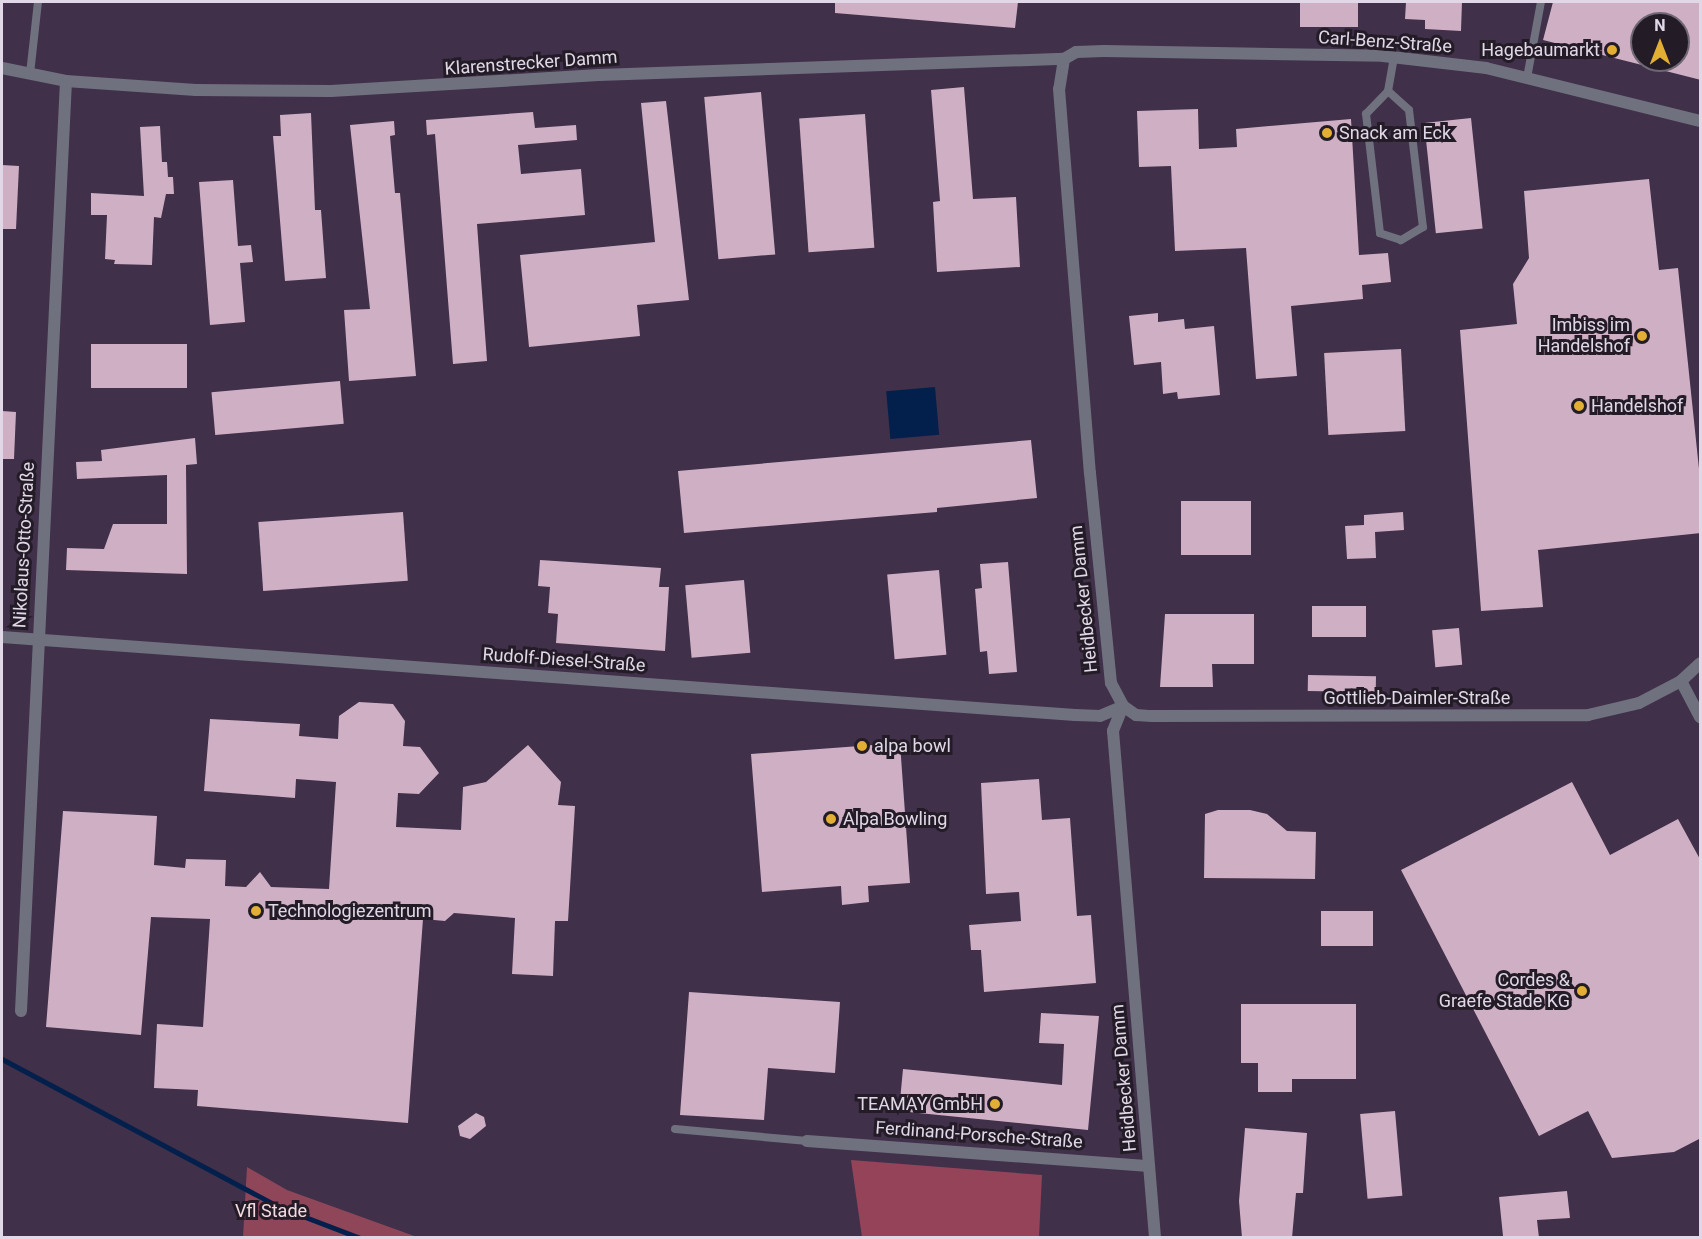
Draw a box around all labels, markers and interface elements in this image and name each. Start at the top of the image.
north arrow [1630,12,1690,72]
text: N [1654,16,1666,35]
street label: Carl-Benz-Straße [1317,27,1453,57]
place label: Hagebaumarkt [1481,39,1600,61]
marker: Hagebaumarkt [1605,43,1619,57]
street label: Klarenstrecker Damm [444,46,618,80]
place label: Snack am Eck [1339,122,1451,144]
marker: Snack am Eck [1320,126,1334,140]
place label: Imbiss im Handelshof [1538,315,1630,358]
marker: Imbiss im Handelshof [1635,329,1649,343]
place label: Handelshof [1591,395,1683,417]
marker: Handelshof [1572,399,1586,413]
street label: Nikolaus-Otto-Straße [9,461,39,629]
street label: Heidbecker Damm [1066,524,1102,674]
street label: Rudolf-Diesel-Straße [482,644,646,676]
street label: Gottlieb-Daimler-Straße [1324,687,1510,709]
place label: alpa bowl [874,735,951,757]
marker: alpa bowl [855,739,869,753]
place label: Alpa Bowling [843,808,947,830]
marker: Alpa Bowling [824,812,838,826]
place label: Technologiezentrum [268,900,432,922]
marker: Technologiezentrum [249,904,263,918]
place label: Cordes & Graefe Stade KG [1439,970,1570,1012]
marker: Cordes & Graefe Stade KG [1575,984,1589,998]
street label: Heidbecker Damm [1107,1003,1141,1153]
place label: TEAMAY GmbH [857,1093,983,1115]
marker: TEAMAY GmbH [988,1097,1002,1111]
street label: Ferdinand-Porsche-Straße [875,1117,1083,1153]
park label: Vfl Stade [235,1200,307,1222]

